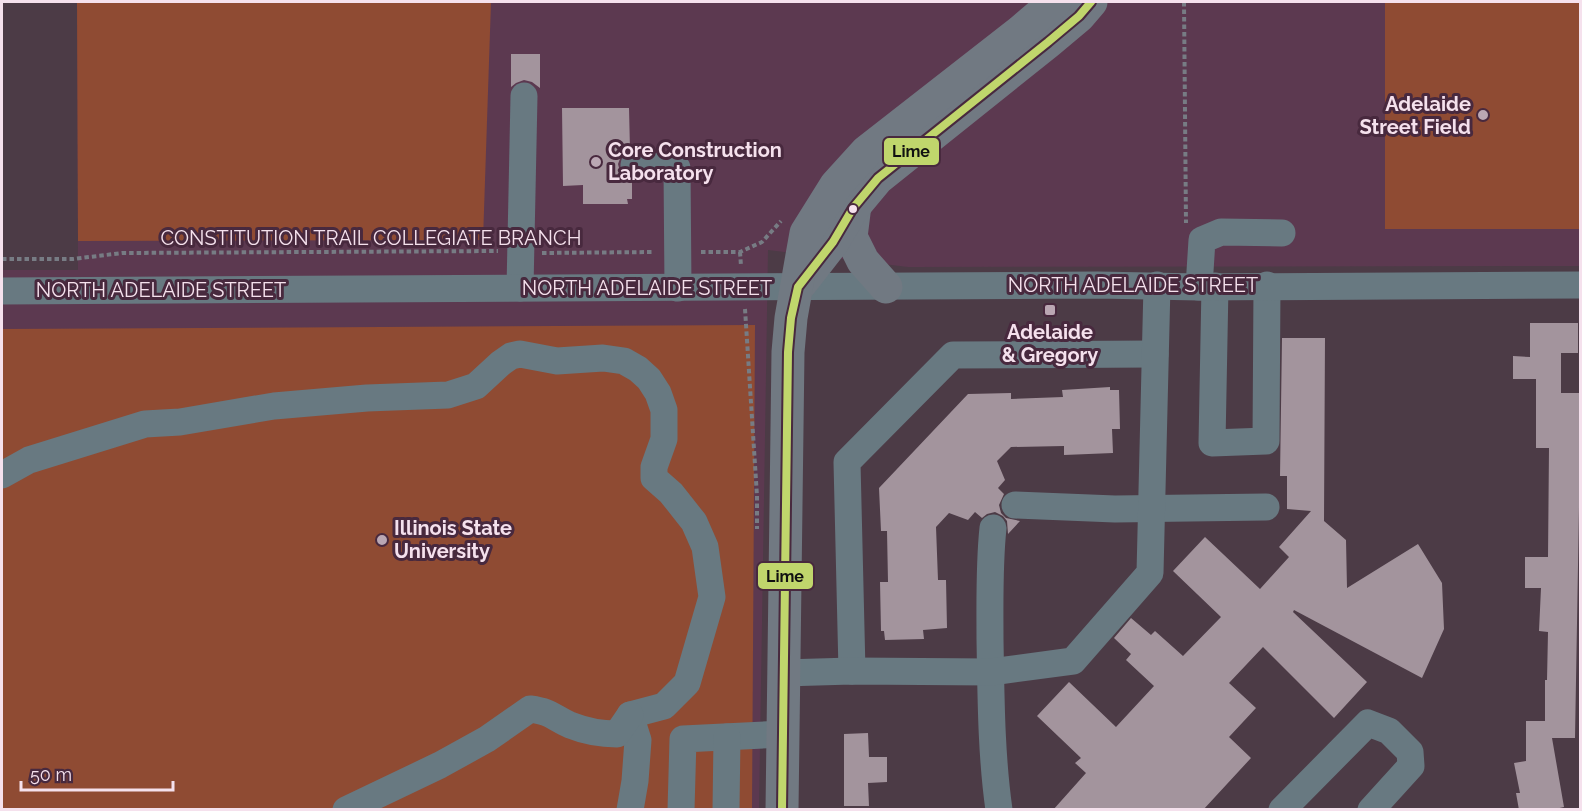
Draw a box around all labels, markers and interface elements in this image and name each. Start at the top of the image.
place label: Adelaide Street Field [1360,92,1471,139]
marker: Adelaide Street Field [1476,108,1490,122]
line badge: Lime [883,137,940,166]
place label: Core Construction Laboratory [608,138,782,185]
text: Lime [892,142,930,161]
marker: Core Construction Laboratory [589,155,603,169]
unlabelled marker [847,203,859,215]
street label: CONSTITUTION TRAIL COLLEGIATE BRANCH [160,226,582,250]
street label: NORTH ADELAIDE STREET [1008,273,1258,297]
street label: NORTH ADELAIDE STREET [522,276,772,300]
street label: NORTH ADELAIDE STREET [36,278,286,302]
marker: Adelaide & Gregory [1043,303,1057,317]
place label: Adelaide & Gregory [1002,320,1098,367]
place label: Illinois State University [394,516,512,563]
marker: Illinois State University [375,533,389,547]
line badge: Lime [757,562,814,590]
text: Lime [766,567,804,586]
scale bar [21,754,172,792]
text: 50 m [30,764,72,785]

